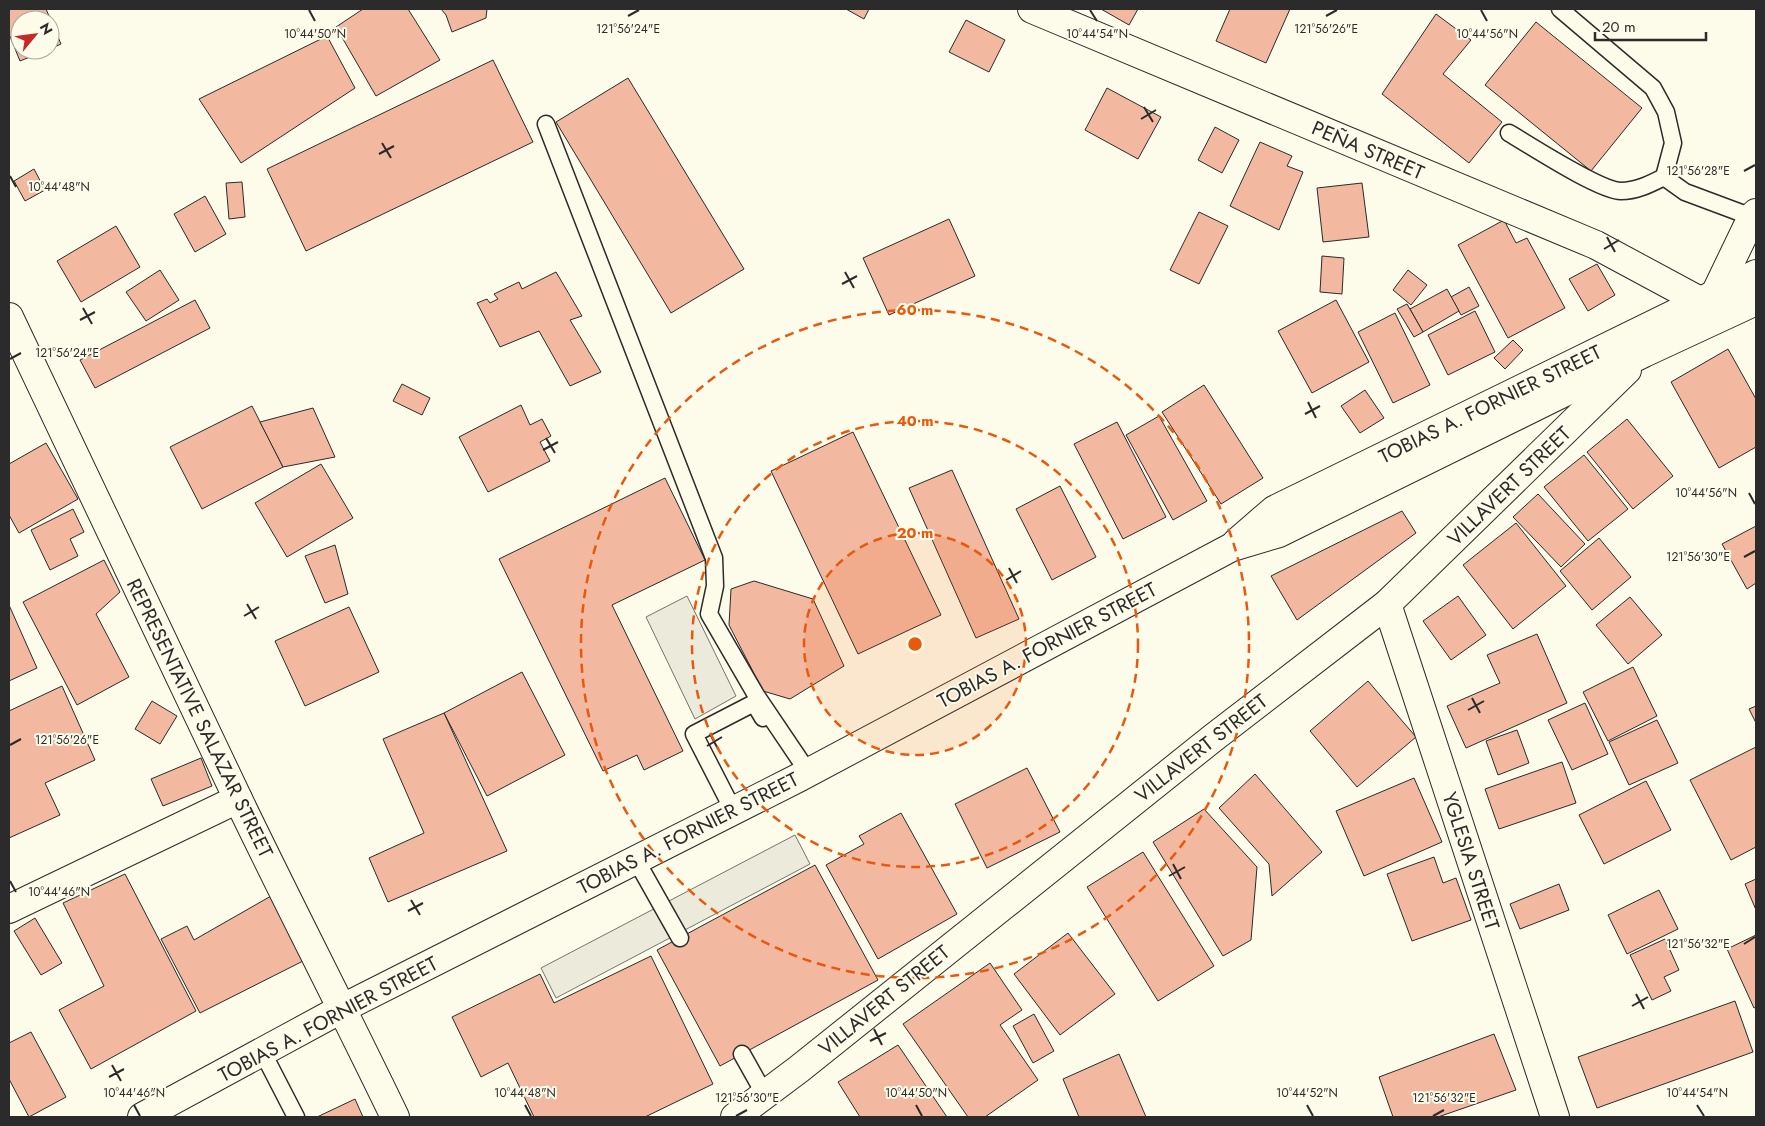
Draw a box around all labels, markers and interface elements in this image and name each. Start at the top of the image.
north arrow [10,10,60,60]
scale bar [1595,10,1706,42]
text: 20 m [1602,16,1636,38]
text: N [35,19,58,38]
text: 121°56'24"E [596,20,660,38]
text: 121°56'26"E [1294,20,1358,38]
text: 10°44'50"N [284,25,346,43]
text: 10°44'54"N [1066,25,1128,43]
text: 10°44'56"N [1456,25,1518,43]
street label: PEÑA STREET [1307,114,1429,187]
text: 121°56'28"E [1666,162,1730,180]
text: 10°44'48"N [28,178,90,196]
text: 60 m [897,299,933,321]
street label: TOBIAS A. FORNIER STREET [1374,338,1607,471]
text: 121°56'24"E [35,344,99,362]
text: 40 m [896,410,934,432]
street label: VILLAVERT STREET [1441,419,1578,553]
text: 10°44'56"N [1675,484,1737,502]
text: 20 m [897,522,933,544]
text: 121°56'30"E [1666,548,1730,566]
street label: REPRESENTATIVE SALAZAR STREET [119,574,280,863]
street label: TOBIAS A. FORNIER STREET [932,575,1163,716]
centre of rings [906,635,924,653]
street label: VILLAVERT STREET [1129,687,1274,809]
text: 121°56'26"E [35,731,99,749]
street label: TOBIAS A. FORNIER STREET [573,765,804,902]
street label: YGLESIA STREET [1435,788,1507,935]
text: 10°44'46"N [28,883,90,901]
text: 121°56'32"E [1666,935,1730,953]
street label: VILLAVERT STREET [812,938,957,1062]
street label: TOBIAS A. FORNIER STREET [213,949,444,1090]
text: 10°44'46"N [103,1084,165,1102]
text: 10°44'48"N [494,1084,556,1102]
text: 10°44'50"N [885,1084,947,1102]
text: 10°44'52"N [1276,1084,1338,1102]
text: 10°44'54"N [1666,1084,1728,1102]
text: 121°56'30"E [715,1089,779,1107]
text: 121°56'32"E [1412,1089,1476,1107]

